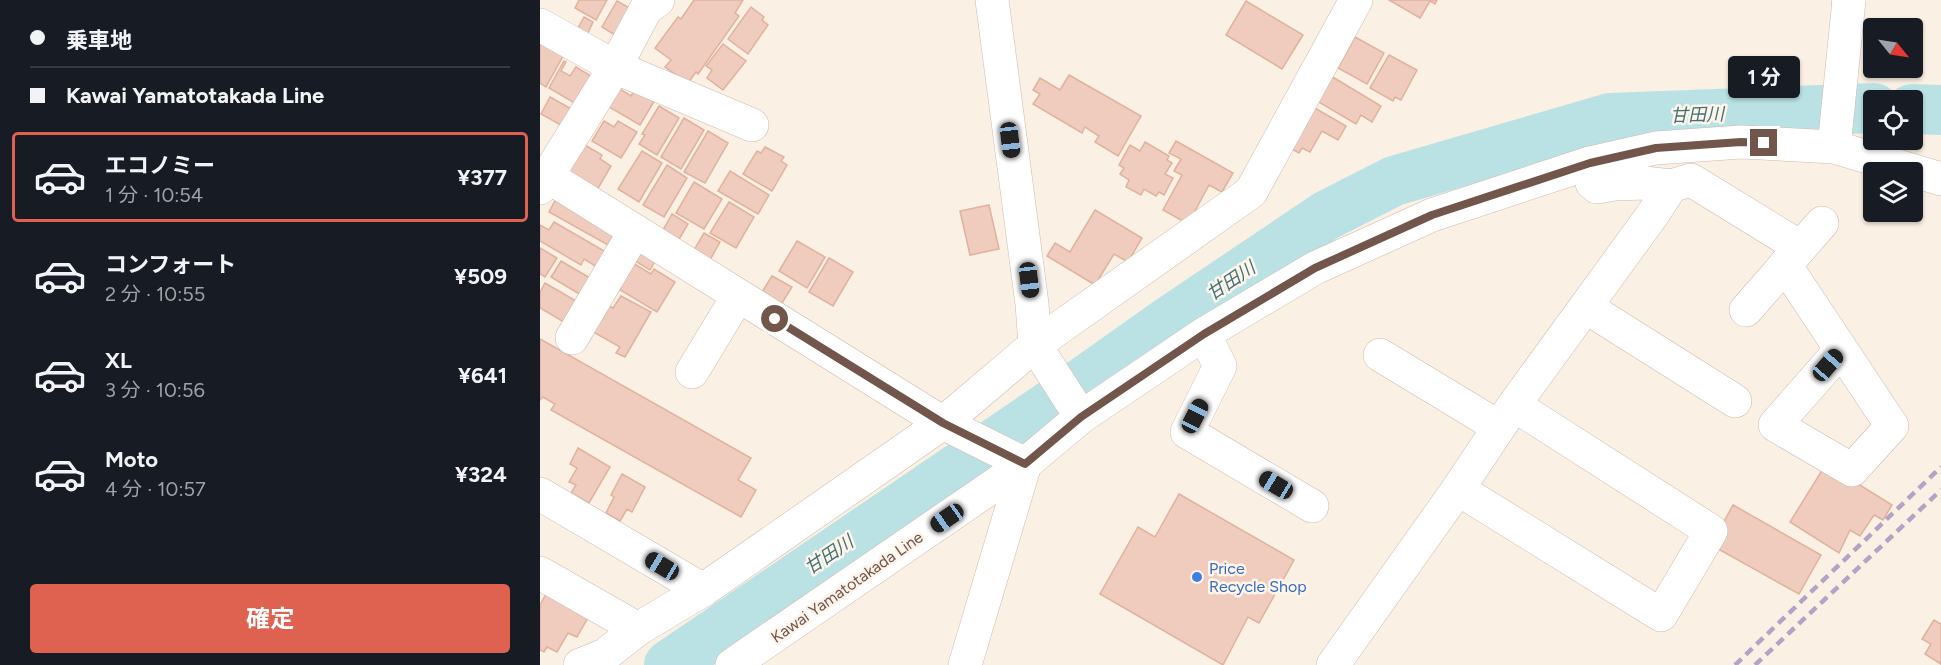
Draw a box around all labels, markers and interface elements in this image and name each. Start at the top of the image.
north arrow [1863,18,1923,78]
map controls [1863,18,1923,222]
text: 乗車地 [66,27,132,54]
callout: 1 分 [1728,56,1800,98]
text: 1 分 [1747,65,1781,89]
text: Kawai Yamatotakada Line [66,82,324,109]
button: locate [1863,90,1923,150]
water label: 甘田川 [1670,103,1726,127]
car [999,121,1021,159]
route end [1750,129,1777,156]
icon: car [33,150,87,204]
text: エコノミー [105,152,215,179]
button: layers [1863,162,1923,222]
text: ¥377 [457,164,507,191]
text: 1 分 · 10:54 [105,183,203,207]
icon: car [33,249,87,303]
text: コンフォート [105,251,236,278]
water label: 甘田川 [1202,256,1261,305]
car [1018,261,1040,299]
text: ¥509 [454,263,507,290]
text: 2 分 · 10:55 [105,282,205,306]
route start [761,305,788,332]
car [1809,346,1847,384]
text: XL [105,347,132,374]
icon: car [33,348,87,402]
text: ¥641 [458,362,507,389]
text: 3 分 · 10:56 [105,378,205,402]
car [1179,396,1211,436]
text: Moto [105,446,158,473]
icon: car [33,447,87,501]
text: ¥324 [455,461,507,488]
car [1256,468,1296,502]
text: 4 分 · 10:57 [105,477,206,501]
car [927,500,967,536]
street label: Kawai Yamatotakada Line [767,527,927,647]
water label: 甘田川 [800,530,859,579]
car [642,549,682,583]
place label: Price Recycle Shop [1209,559,1307,596]
marker: Price Recycle Shop [1190,570,1204,584]
button: 確定 [30,584,510,653]

